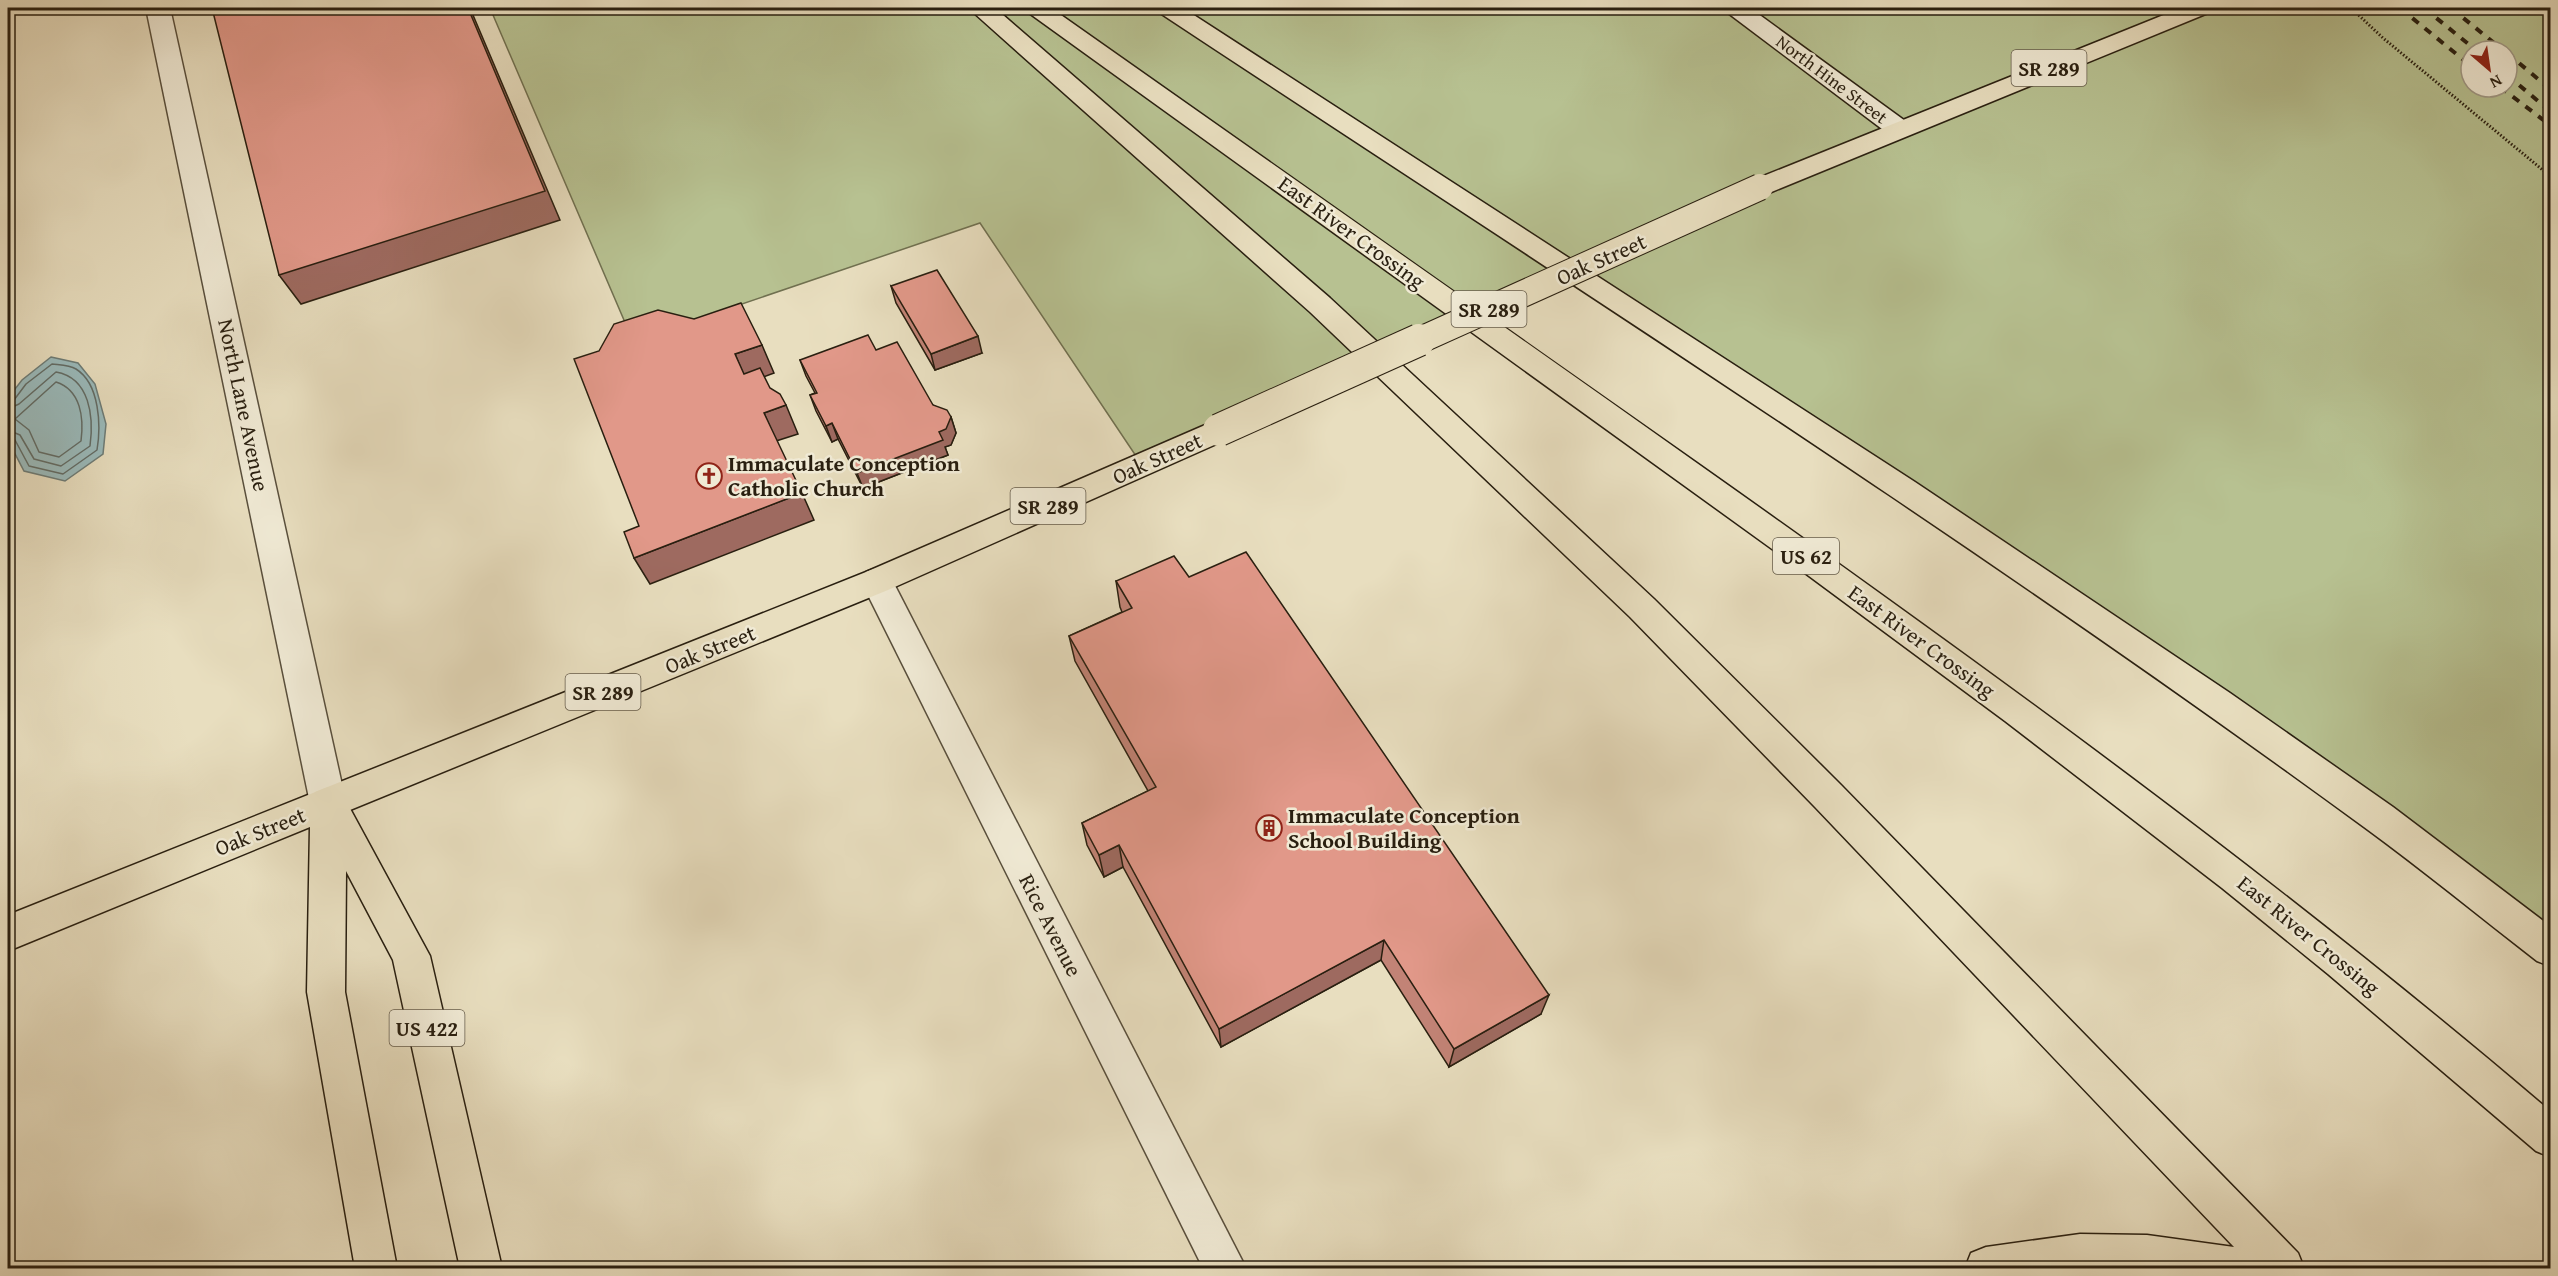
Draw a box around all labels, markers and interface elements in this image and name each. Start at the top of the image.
street label: North Hine Street [1770,28,1894,130]
north arrow [2459,39,2519,99]
road number: SR 289 [2012,50,2086,86]
text: N [2486,69,2507,95]
street label: East River Crossing [1272,168,1432,296]
street label: Oak Street [1551,225,1651,293]
road number: SR 289 [1452,291,1526,327]
street label: North Lane Avenue [210,316,278,494]
street label: Oak Street [1107,424,1207,492]
place label: Immaculate Conception Catholic Church [728,447,960,504]
church icon: Immaculate Conception Catholic Church [694,461,724,491]
road number: SR 289 [1010,488,1086,524]
road number: US 62 [1773,538,1839,574]
street label: East River Crossing [1842,577,2002,705]
street label: Oak Street [660,616,760,682]
road number: SR 289 [566,674,640,710]
street label: Oak Street [210,798,310,864]
place label: Immaculate Conception School Building [1288,799,1520,856]
building icon: Immaculate Conception School Building [1254,813,1284,843]
street label: East River Crossing [2231,867,2387,1003]
street label: Rice Avenue [1011,868,1091,982]
road number: US 422 [390,1010,464,1046]

